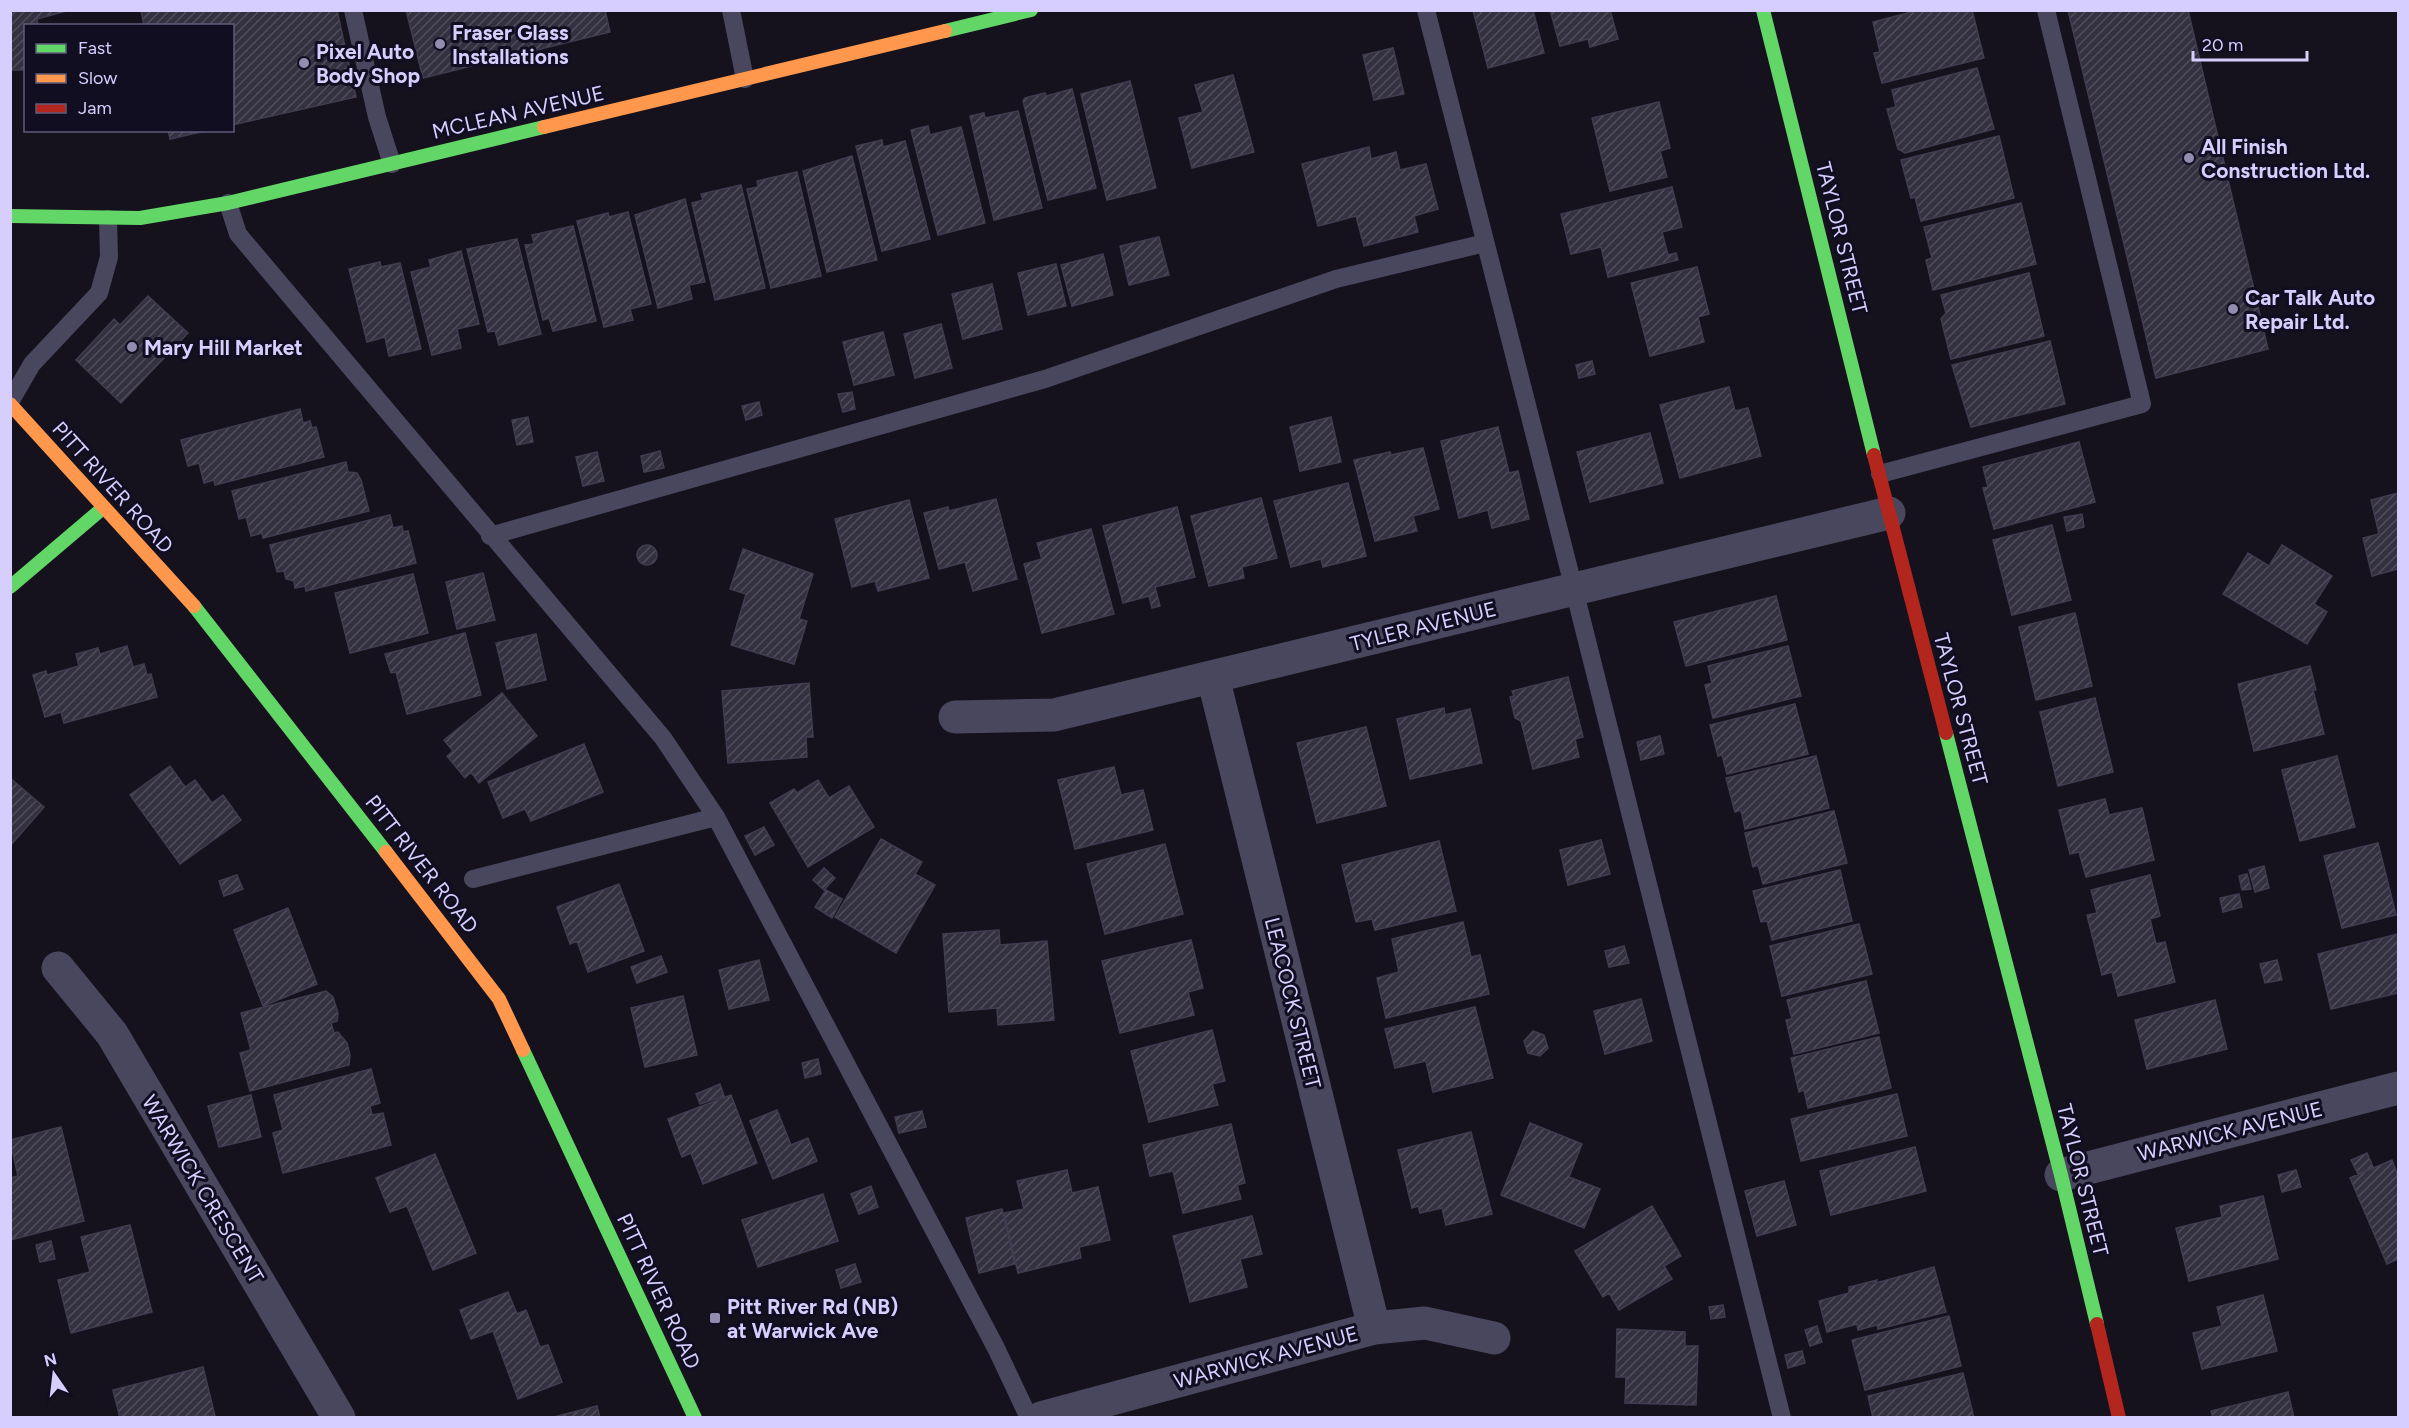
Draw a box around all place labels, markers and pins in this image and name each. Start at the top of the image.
place label: Fraser Glass Installations [452,20,569,69]
marker: Fraser Glass Installations [433,37,447,51]
place label: Pixel Auto Body Shop [316,39,420,88]
marker: Pixel Auto Body Shop [297,56,311,70]
place label: All Finish Construction Ltd. [2201,134,2370,183]
marker: All Finish Construction Ltd. [2182,151,2196,165]
place label: Car Talk Auto Repair Ltd. [2245,285,2375,334]
marker: Car Talk Auto Repair Ltd. [2226,302,2240,316]
place label: Mary Hill Market [144,335,303,360]
marker: Mary Hill Market [125,340,139,354]
place label: Pitt River Rd (NB) at Warwick Ave [727,1294,898,1343]
marker: Pitt River Rd (NB) at Warwick Ave [708,1311,722,1325]

